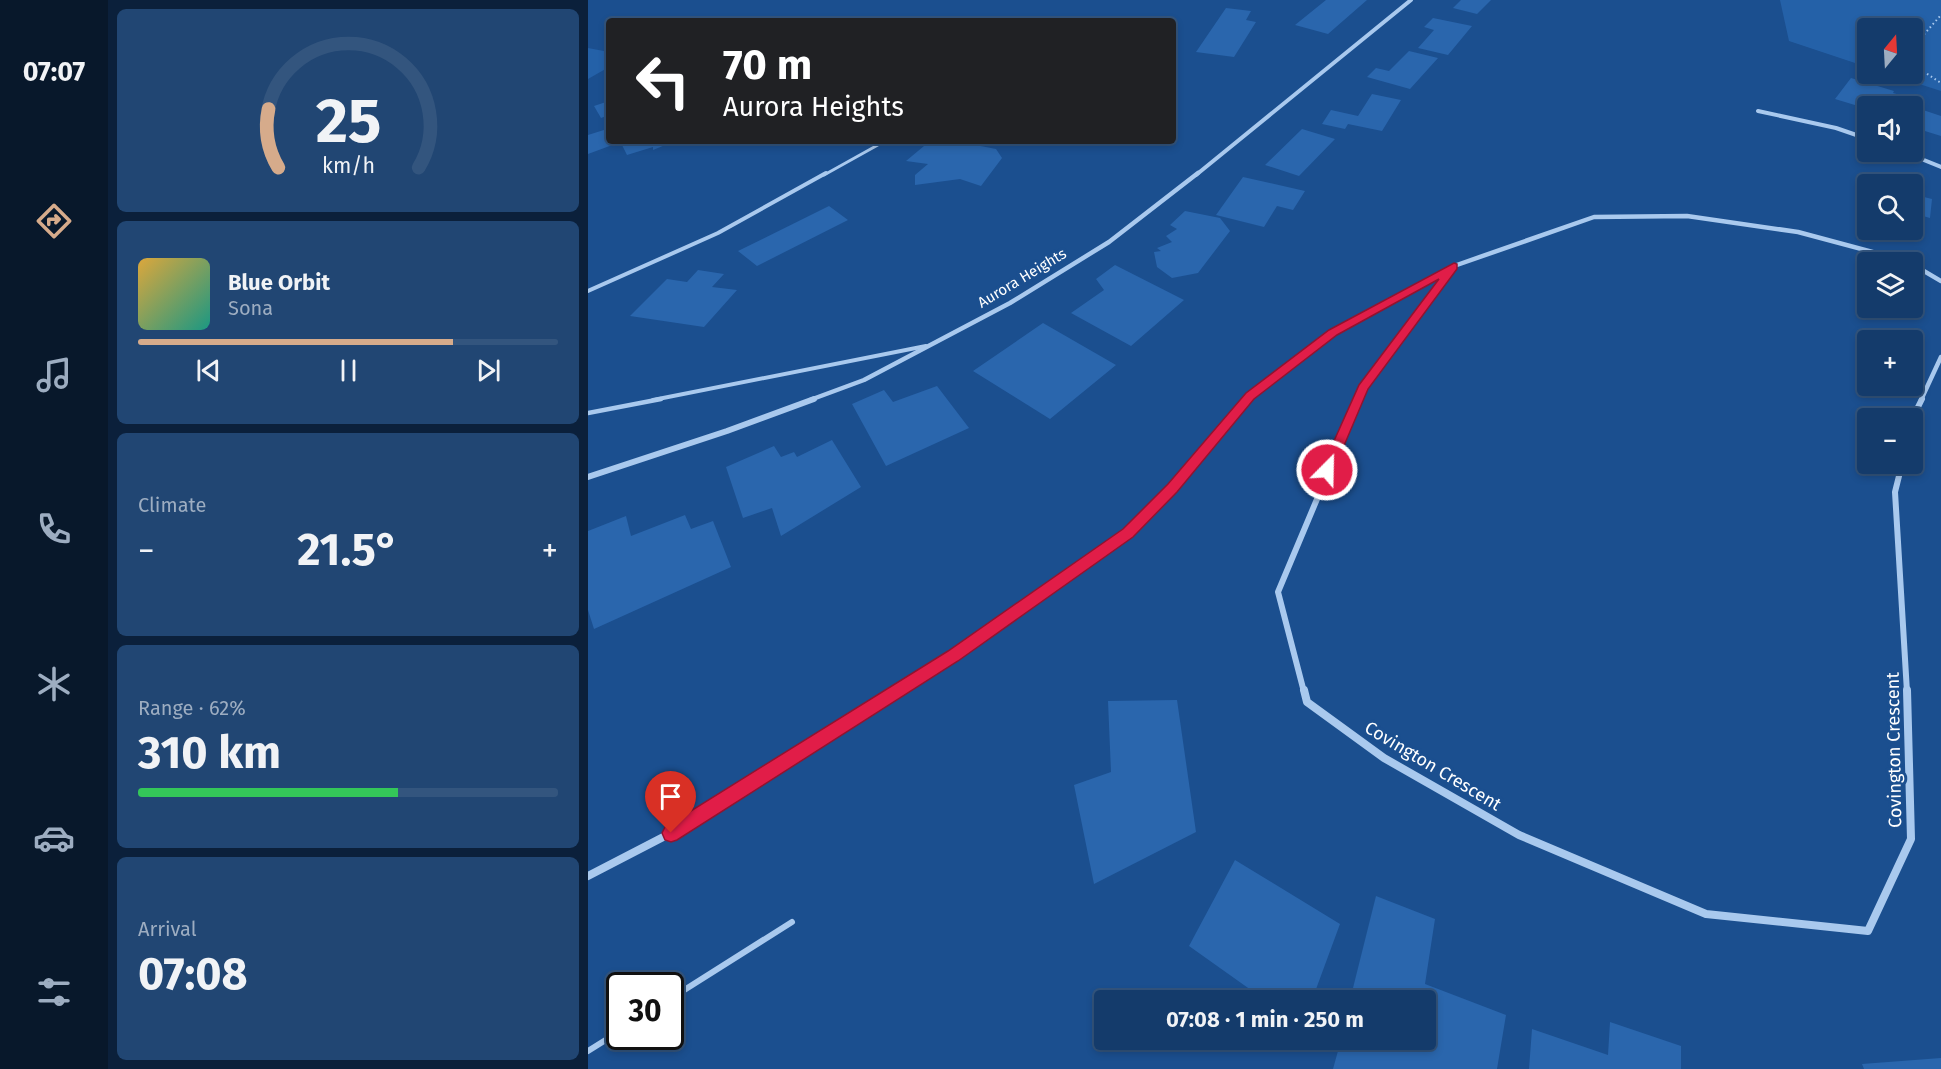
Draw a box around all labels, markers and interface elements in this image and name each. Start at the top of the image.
north arrow [1857,18,1923,84]
map controls [1857,18,1923,474]
text: 70 m [723,40,812,90]
icon: left [624,42,702,120]
text: 07:07 [23,56,85,88]
text: 25 [315,84,381,159]
text: Aurora Heights [723,91,904,123]
button: sound [1857,96,1923,162]
text: km/h [321,153,375,179]
button: search [1857,174,1923,240]
icon: directions [33,200,75,242]
street label: Aurora Heights [974,244,1070,312]
button: layers [1857,252,1923,318]
text: Blue Orbit [228,269,330,296]
text: Sona [228,296,273,320]
button: + [1857,330,1923,396]
icon: music [33,354,75,396]
icon: previous [192,354,225,387]
icon: pause [332,354,365,387]
icon: next [472,354,505,387]
button: − [1857,408,1923,474]
position arrow [1295,438,1359,502]
text: Climate [138,493,206,517]
icon: phone [33,508,75,550]
text: 21.5° [297,523,399,577]
text: − [138,531,155,571]
text: + [542,531,558,571]
icon: climate [33,663,75,705]
street label: Covington Crescent [1882,672,1906,828]
text: Range · 62% [138,696,246,720]
street label: Covington Crescent [1361,717,1506,816]
text: 310 km [138,726,281,780]
pin [645,771,696,833]
icon: arrive [654,780,687,813]
icon: car [33,817,75,859]
text: Arrival [138,917,197,941]
text: 07:08 [138,947,248,1001]
icon: filters [33,971,75,1013]
speed limit sign: 30 [606,972,684,1050]
text: 07:08 · 1 min · 250 m [1166,1006,1364,1033]

